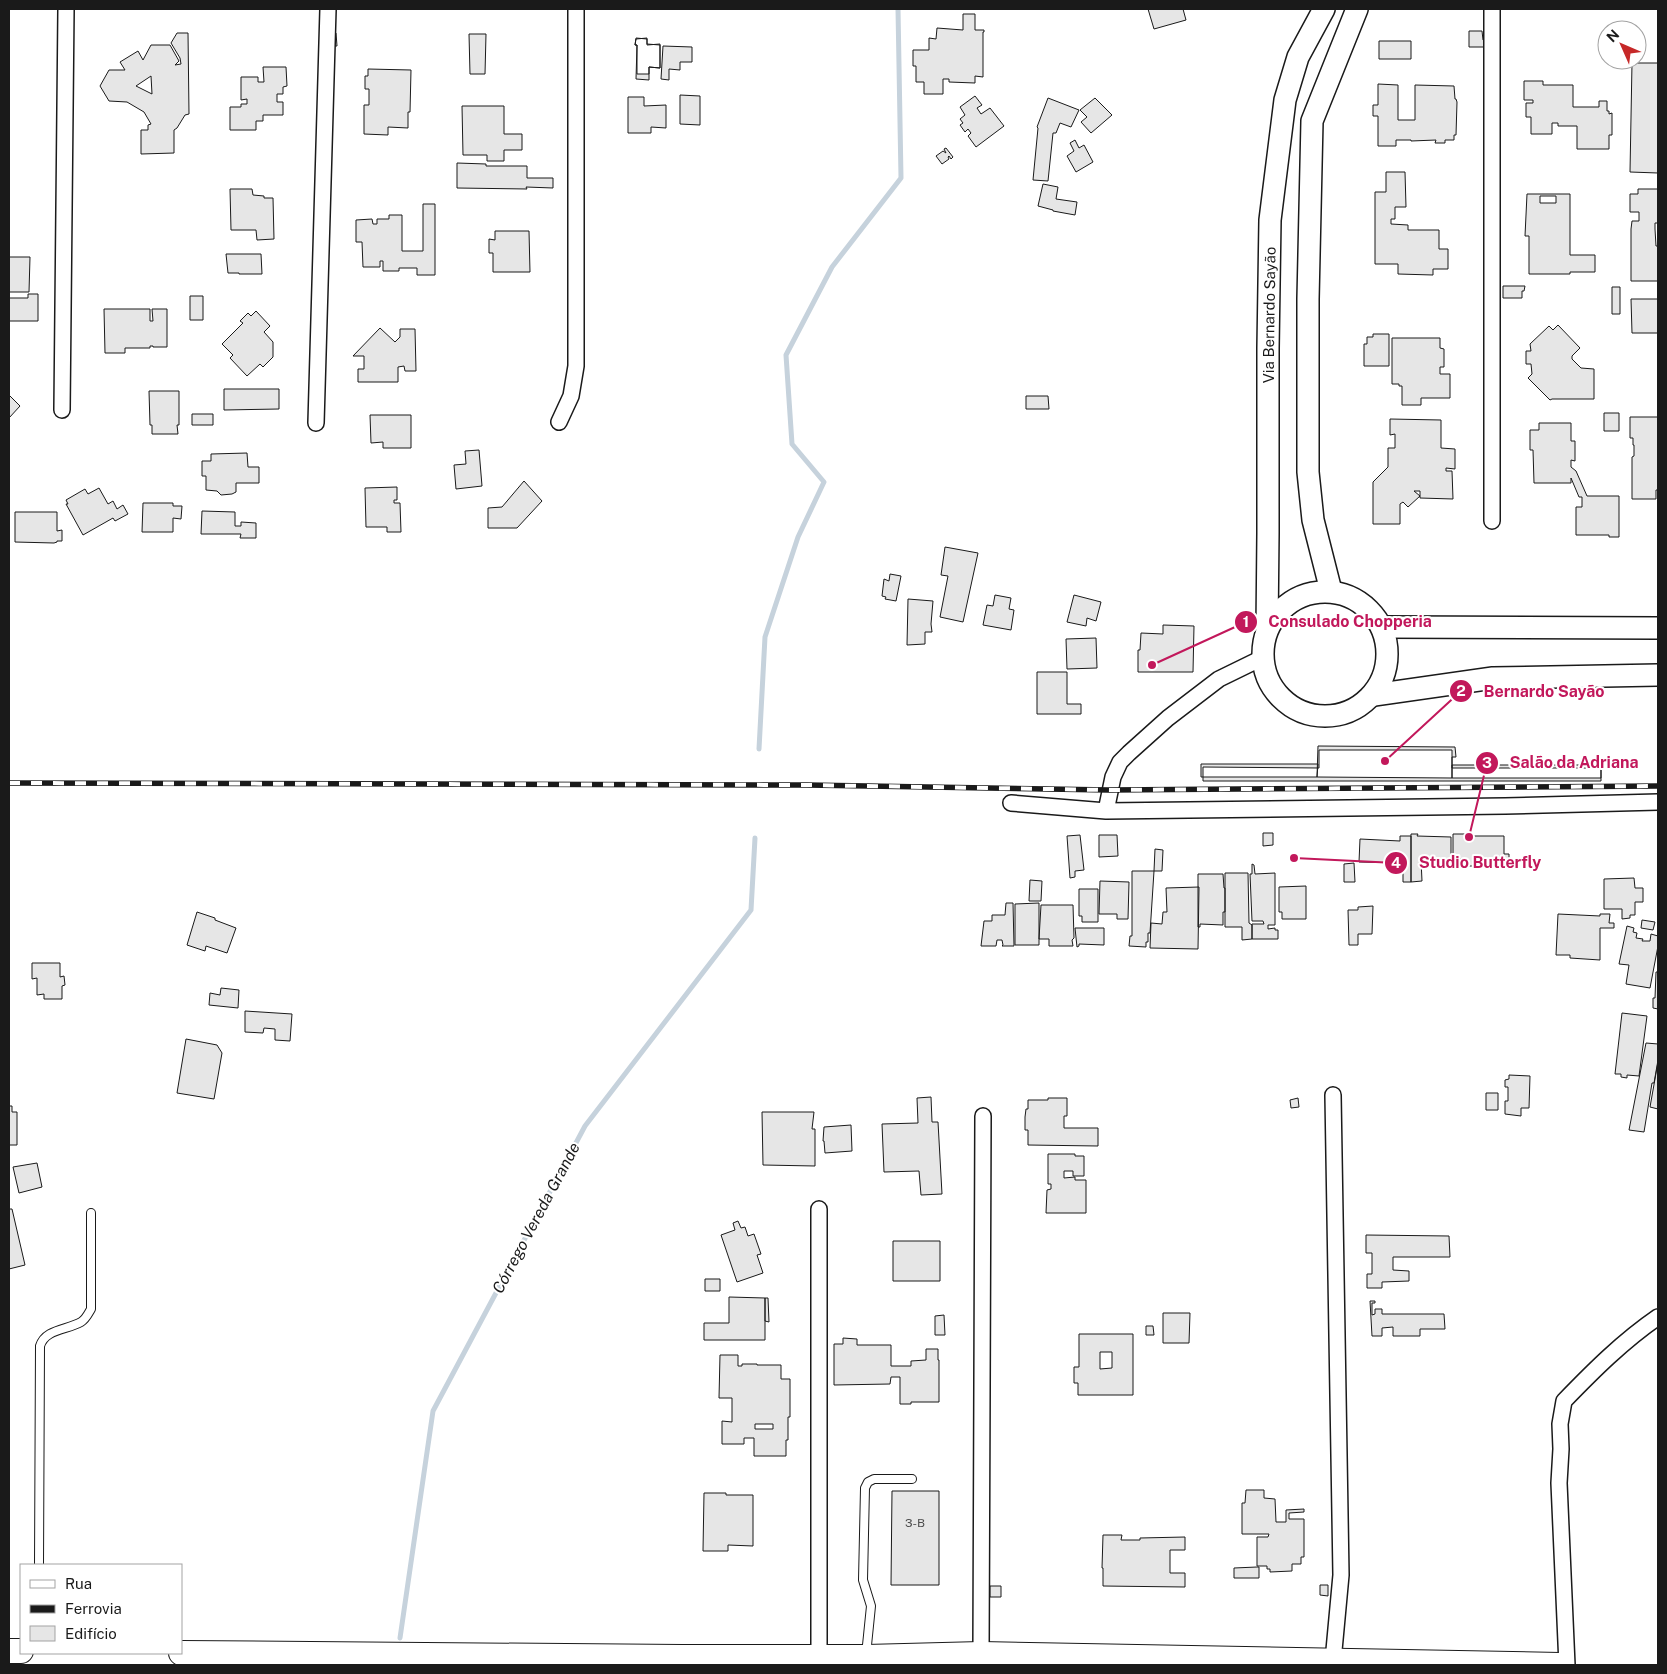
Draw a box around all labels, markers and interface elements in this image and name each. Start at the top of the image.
north arrow [1597,20,1647,70]
text: N [1603,26,1622,45]
street label: Via Bernardo Sayão [1260,247,1278,383]
callout: Consulado Chopperia [1233,606,1442,637]
text: Consulado Chopperia [1268,612,1432,631]
text: 1 [1243,613,1249,630]
callout: Bernardo Sayão [1449,676,1615,707]
text: 2 [1456,682,1466,699]
text: Bernardo Sayão [1483,682,1605,701]
callout: Salão da Adriana [1475,747,1649,778]
text: Salão da Adriana [1510,753,1638,772]
text: 3 [1482,754,1492,771]
callout: Studio Butterfly [1384,847,1551,878]
text: Studio Butterfly [1419,853,1541,872]
text: 4 [1391,854,1401,871]
water label: Córrego Vereda Grande [488,1139,584,1297]
house number: 3-B [905,1516,925,1530]
legend [20,1564,182,1654]
text: Rua [65,1575,92,1592]
text: Ferrovia [65,1600,122,1617]
text: Edifício [65,1625,117,1642]

